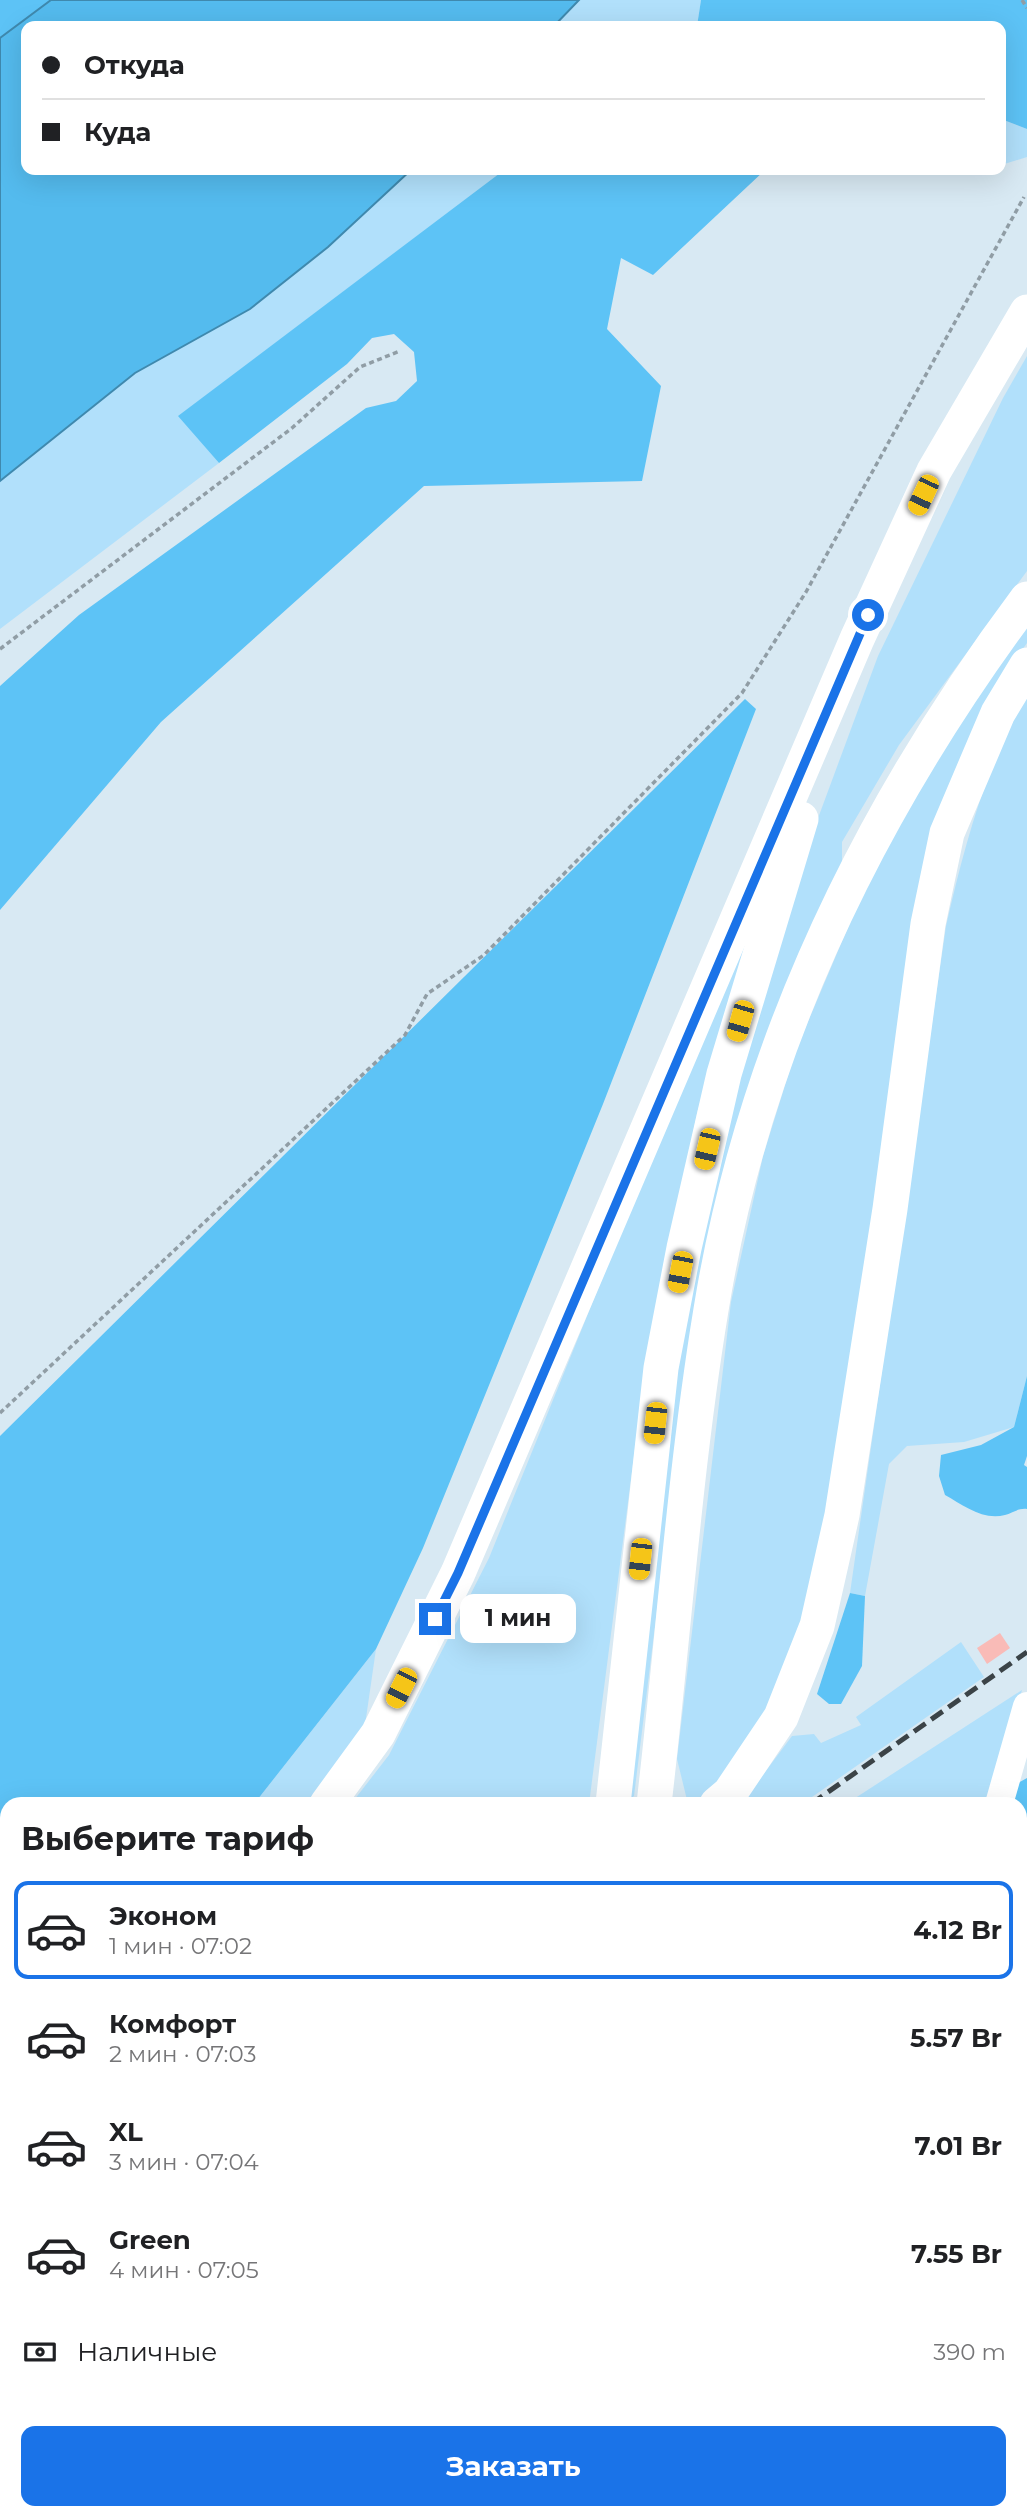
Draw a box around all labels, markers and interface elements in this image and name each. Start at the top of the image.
text: Откуда [84,49,185,81]
text: Куда [84,116,151,148]
car [905,472,942,518]
route start [852,599,884,631]
car [725,998,756,1044]
car [693,1126,722,1172]
car [666,1249,695,1295]
car [643,1401,668,1445]
car [628,1537,653,1581]
callout: 1 мин [460,1594,575,1644]
route end [419,1603,451,1635]
text: 1 мин [485,1604,551,1632]
car [383,1665,420,1711]
text: Выберите тариф [21,1819,314,1858]
icon: car [25,1899,88,1962]
text: Эконом [109,1900,217,1932]
text: 4.12 Br [913,1914,1002,1946]
text: 1 мин · 07:02 [109,1932,252,1960]
icon: car [25,2007,88,2070]
text: Комфорт [109,2008,236,2040]
text: 5.57 Br [910,2022,1002,2054]
text: 2 мин · 07:03 [109,2040,256,2068]
icon: car [25,2115,88,2178]
text: XL [109,2116,143,2148]
text: 7.01 Br [914,2130,1002,2162]
text: 3 мин · 07:04 [109,2148,259,2176]
icon: car [25,2223,88,2286]
text: Green [109,2224,191,2256]
text: 7.55 Br [911,2238,1002,2270]
text: 4 мин · 07:05 [109,2256,259,2284]
icon: cash [21,2333,59,2371]
text: Наличные [77,2336,217,2368]
text: 390 m [933,2338,1006,2366]
button: Заказать [21,2426,1006,2506]

